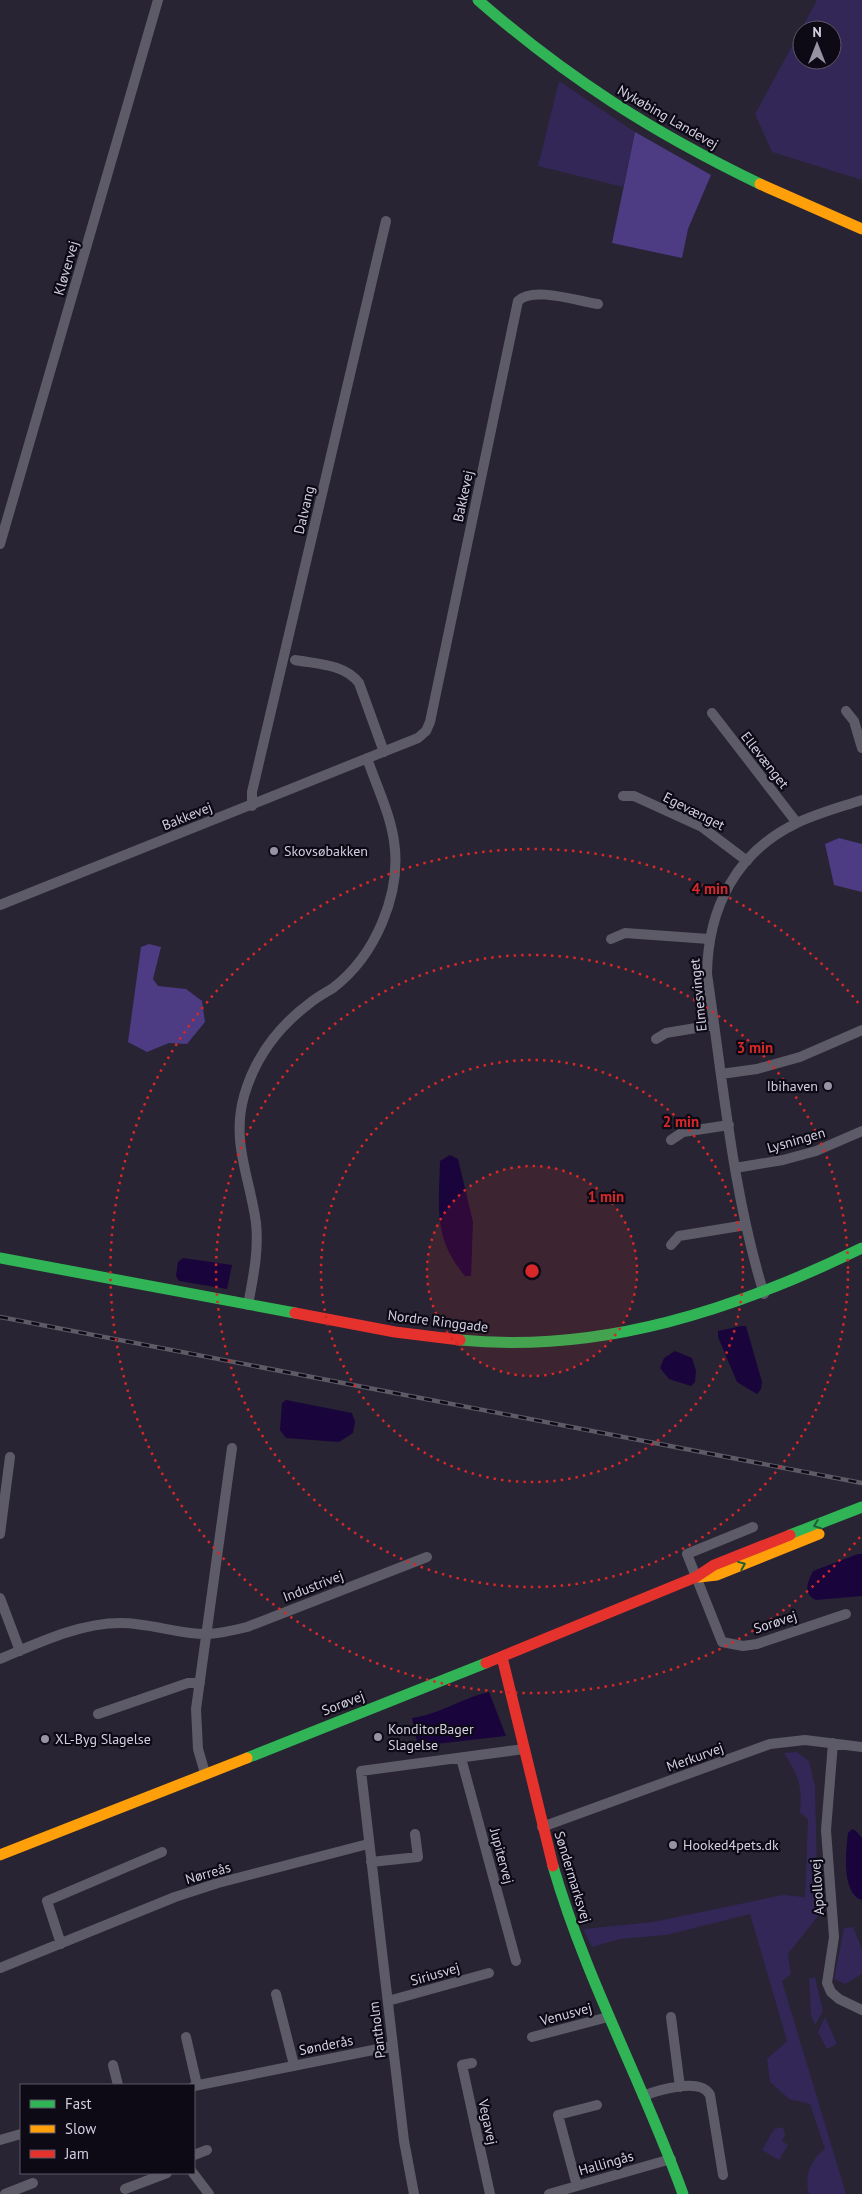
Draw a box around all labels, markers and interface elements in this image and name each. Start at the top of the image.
north arrow [792,20,842,70]
text: N [812,23,822,41]
street label: Nykøbing Landevej [614,81,722,153]
street label: Kløvervej [50,239,82,297]
street label: Bakkevej [449,468,477,524]
street label: Dalvang [290,484,318,536]
street label: Ellevænget [737,728,793,792]
street label: Egevænget [660,788,728,834]
street label: Bakkevej [159,798,215,834]
place label: Skovsøbakken [284,842,368,860]
marker: Skovsøbakken [268,845,280,857]
text: 4 min [692,879,728,898]
street label: Elmesvinget [685,957,711,1032]
text: 3 min [737,1038,773,1057]
place label: Ibihaven [767,1077,818,1095]
marker: Ibihaven [822,1080,834,1092]
text: 2 min [663,1112,699,1131]
street label: Lysningen [765,1123,827,1157]
text: 1 min [588,1187,624,1206]
centre of rings [523,1262,541,1280]
street label: Nordre Ringgade [387,1306,489,1336]
one-way arrow [813,1519,821,1529]
one-way arrow [737,1561,746,1571]
street label: Industrivej [280,1566,346,1606]
street label: Sorøvej [751,1607,799,1637]
street label: Sorøvej [319,1687,367,1719]
place label: KonditorBager Slagelse [388,1720,474,1754]
place label: XL-Byg Slagelse [55,1730,151,1748]
marker: KonditorBager Slagelse [372,1731,384,1743]
marker: XL-Byg Slagelse [39,1733,51,1745]
street label: Merkurvej [664,1738,726,1776]
street label: Jupitervej [486,1825,518,1886]
street label: Søndermarksvej [550,1829,596,1925]
place label: Hooked4pets.dk [683,1836,779,1854]
marker: Hooked4pets.dk [667,1839,679,1851]
street label: Nørreås [183,1858,233,1888]
street label: Apollovej [806,1858,828,1916]
street label: Siriusvej [408,1958,462,1990]
street label: Venusvej [537,1998,594,2030]
street label: Pantholm [365,2000,389,2060]
street label: Sønderås [297,2031,355,2059]
legend [20,2084,195,2174]
text: Fast [65,2094,92,2113]
street label: Vegavej [474,2097,502,2146]
text: Slow [65,2119,96,2138]
text: Jam [64,2144,89,2163]
street label: Hallingås [576,2147,636,2179]

